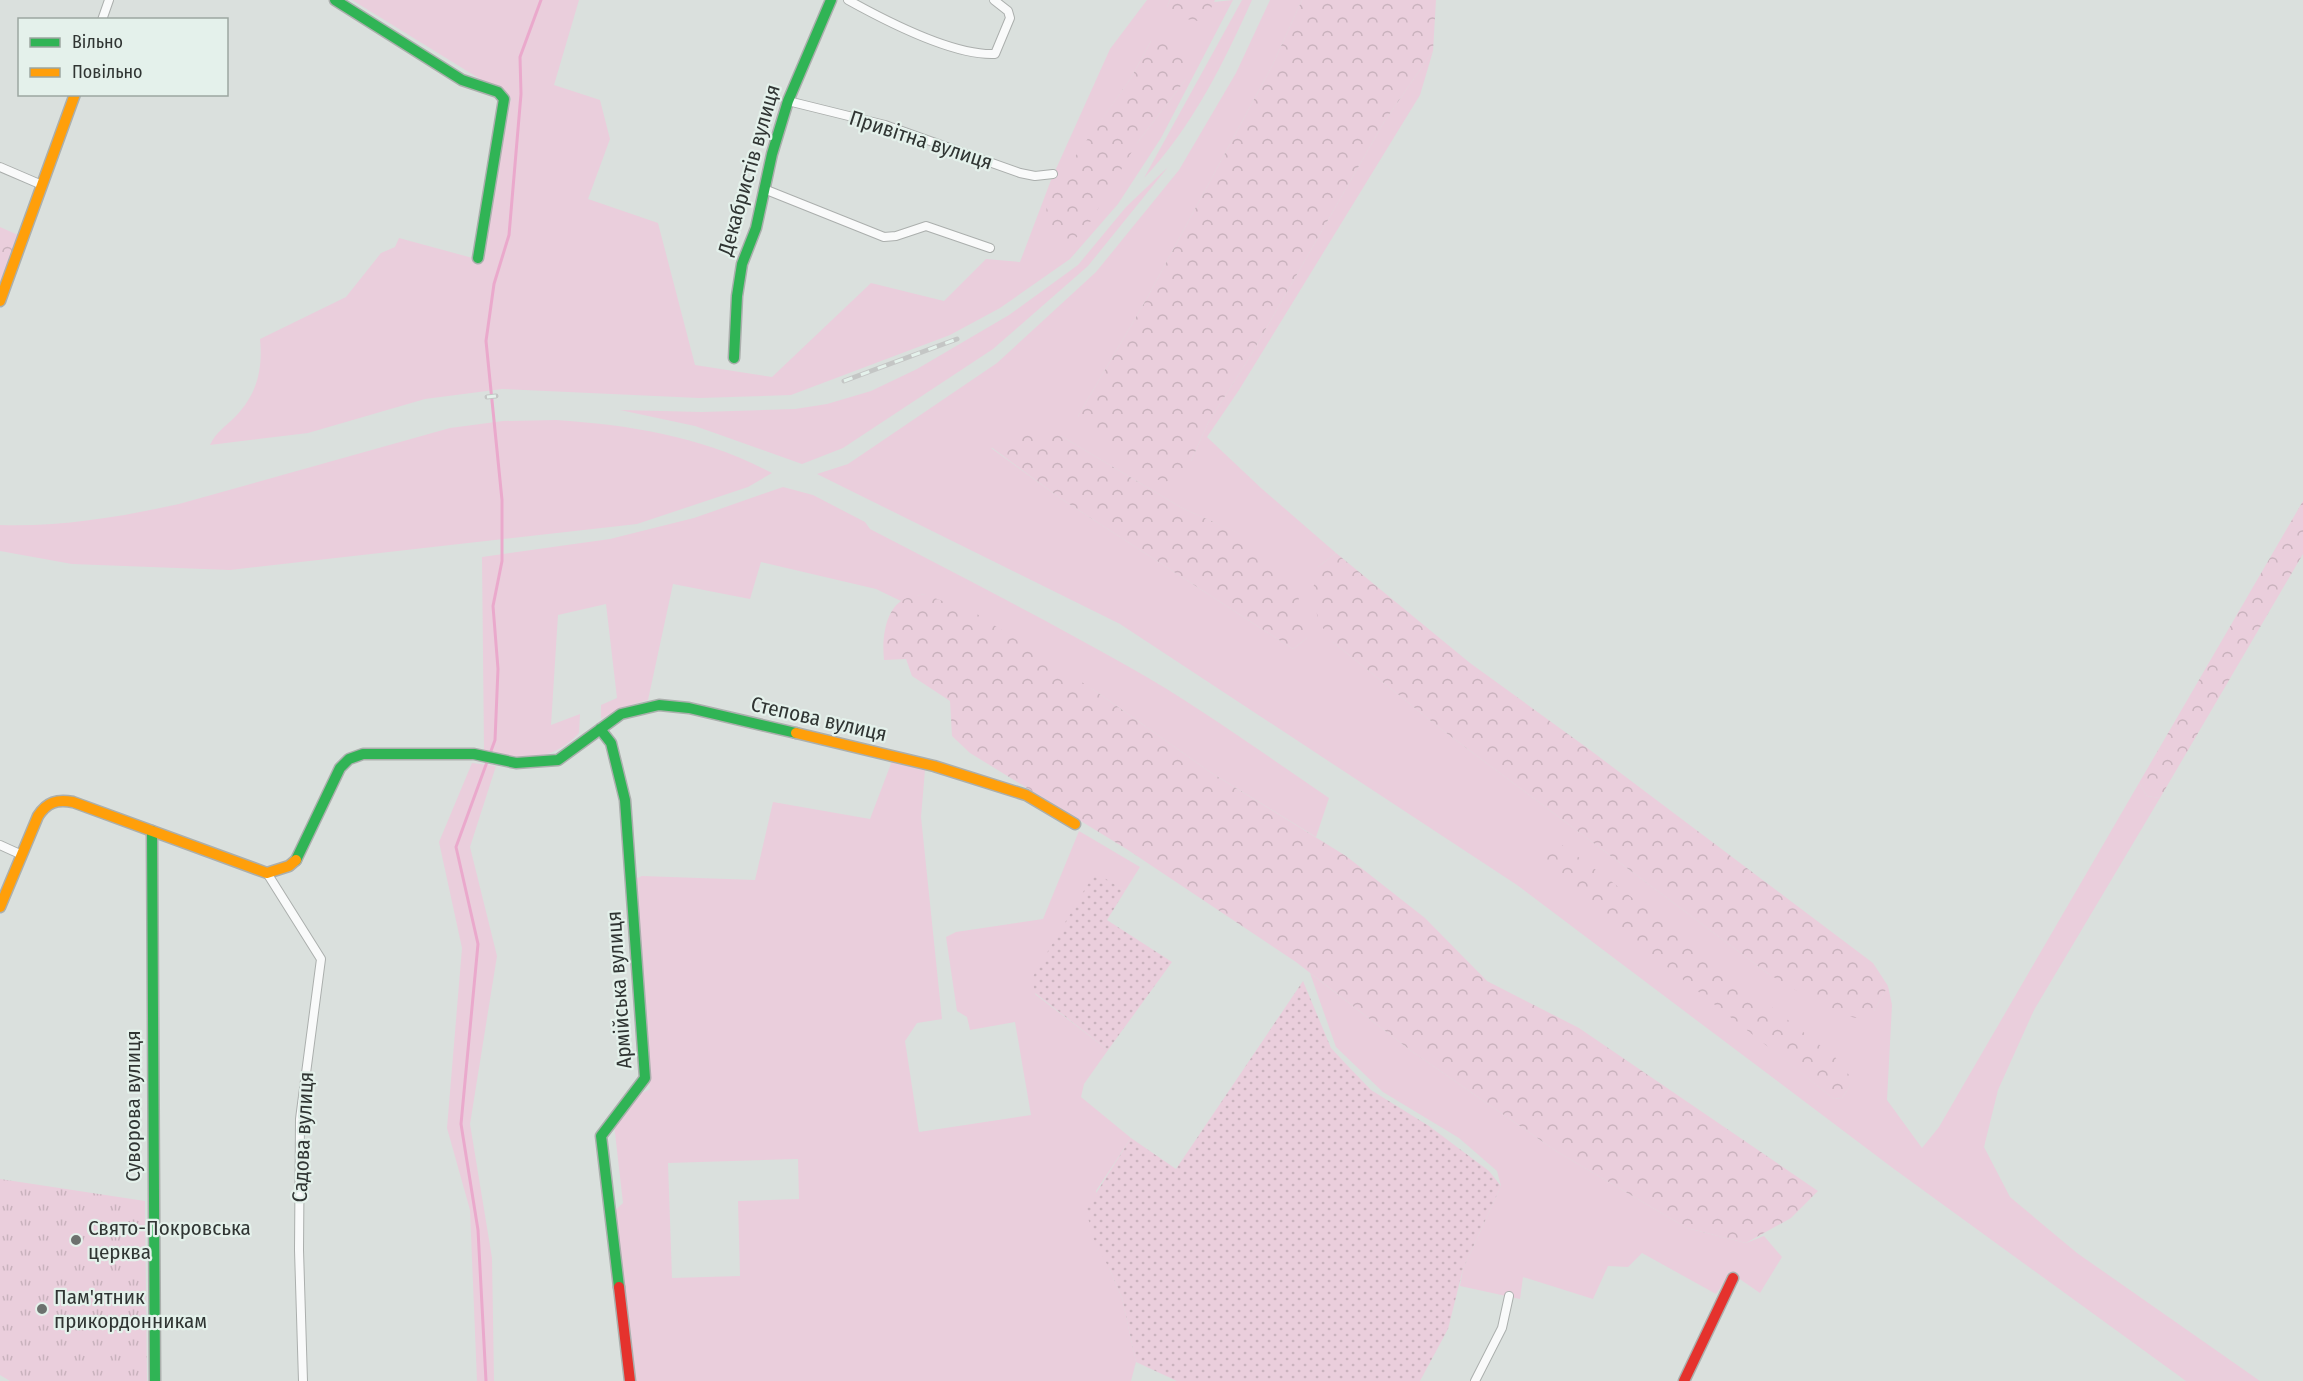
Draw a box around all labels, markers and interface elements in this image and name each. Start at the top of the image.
legend [18,18,228,96]
text: Вільно [72,31,123,53]
text: Повільно [72,61,143,83]
street label: Декабристів вулиця [712,82,786,259]
street label: Привітна вулиця [846,105,996,175]
street label: Степова вулиця [748,691,890,747]
street label: Армійська вулиця [601,910,637,1070]
street label: Суворова вулиця [120,1030,146,1182]
street label: Садова вулиця [287,1071,319,1203]
place label: Свято-Покровська церква [88,1215,251,1265]
marker: Свято-Покровська церква [69,1233,83,1247]
place label: Пам'ятник прикордонникам [54,1284,207,1334]
marker: Пам'ятник прикордонникам [35,1302,49,1316]

